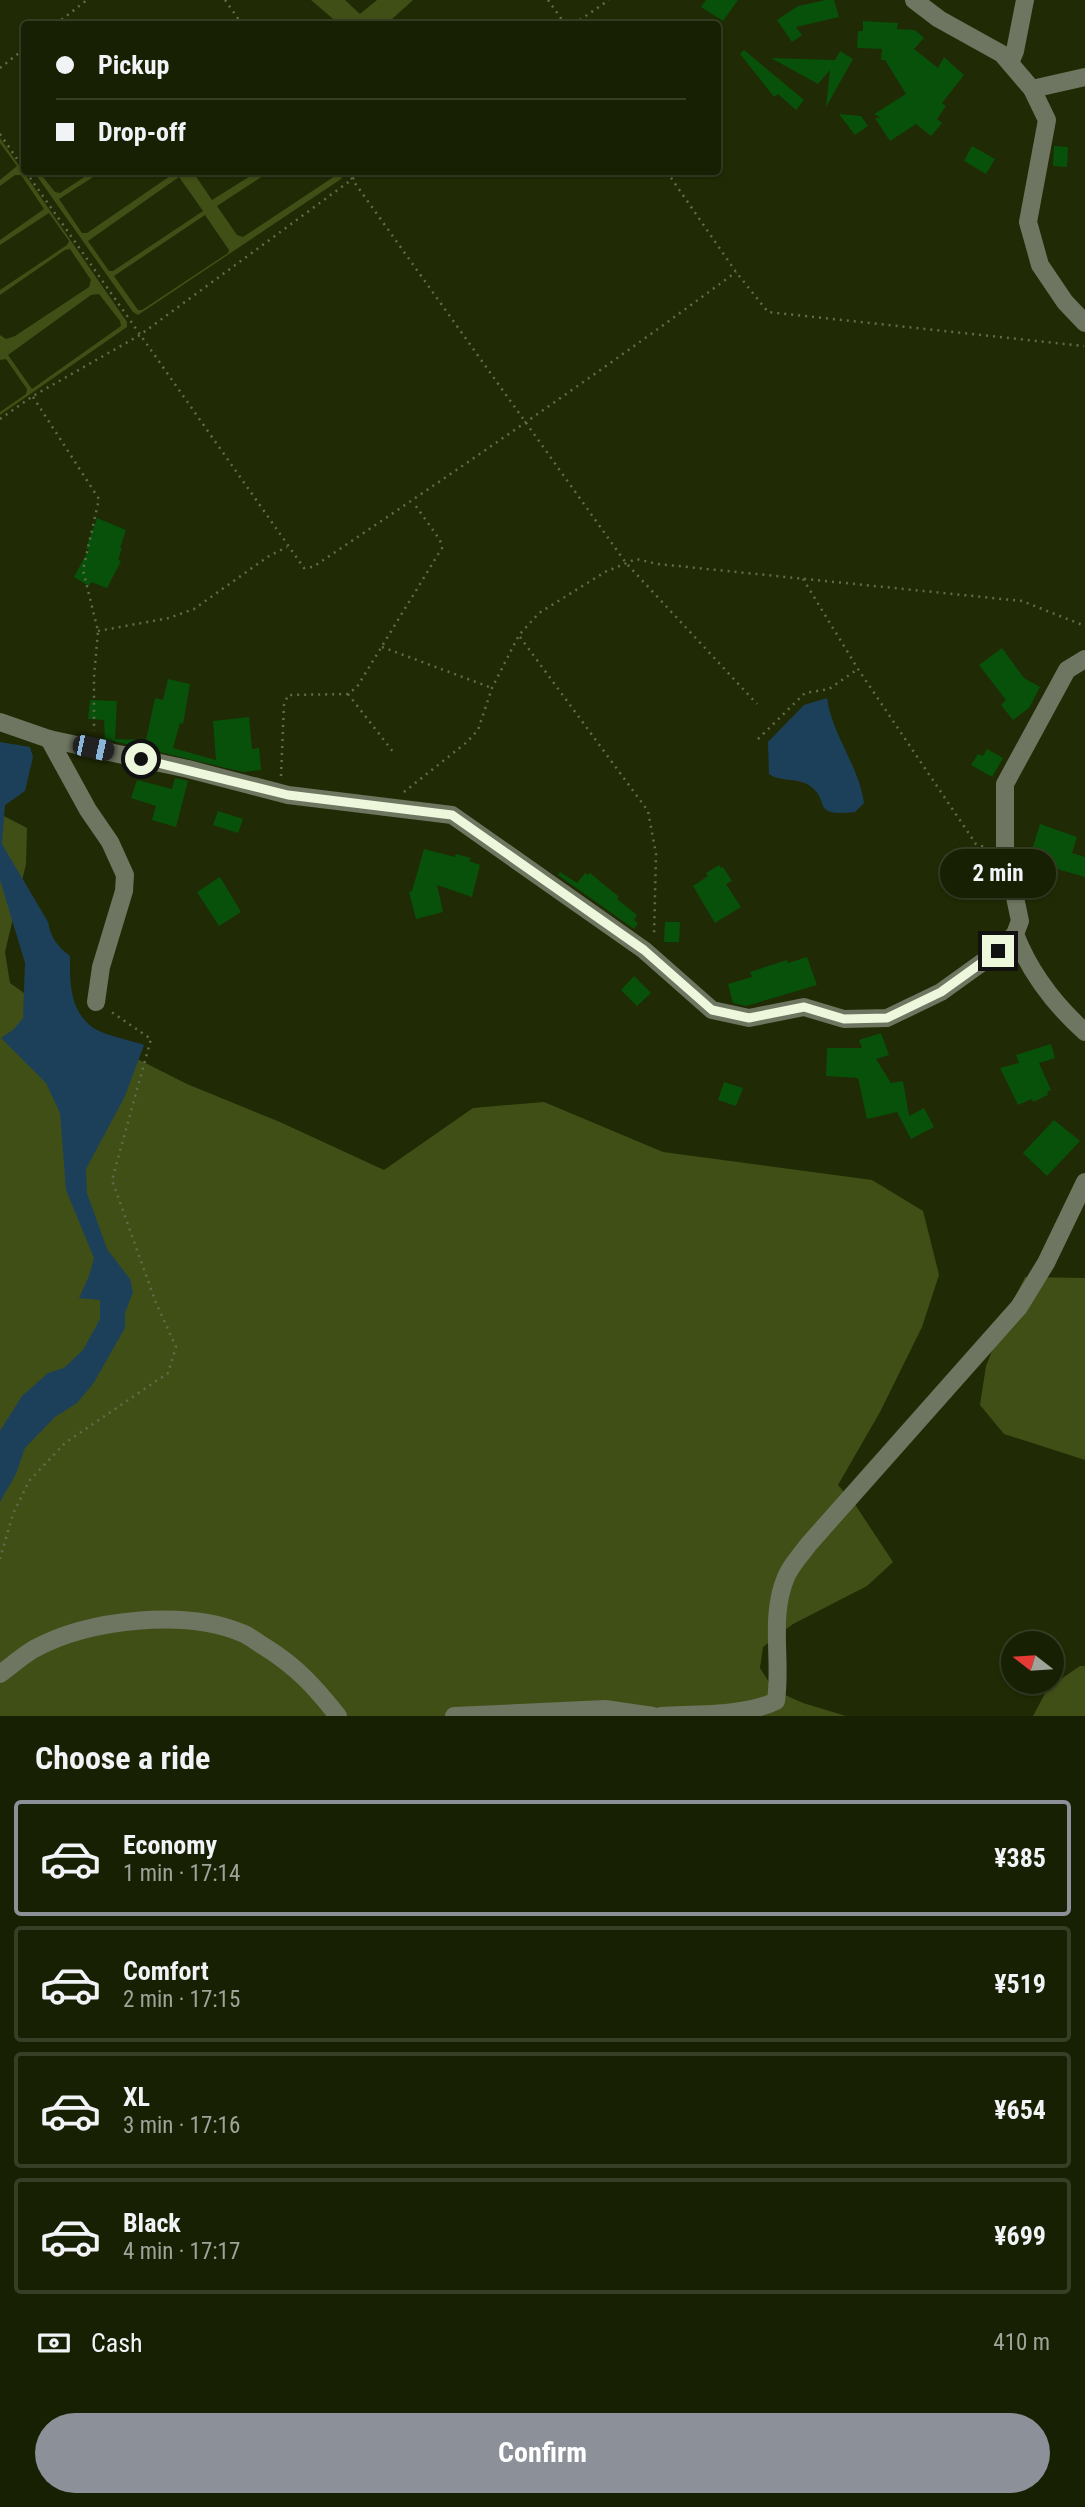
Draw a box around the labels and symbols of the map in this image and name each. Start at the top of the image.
car [71,733,116,763]
route start [125,743,157,775]
callout: 2 min [940,850,1056,898]
route end [982,935,1014,967]
north arrow [1001,1631,1064,1694]

